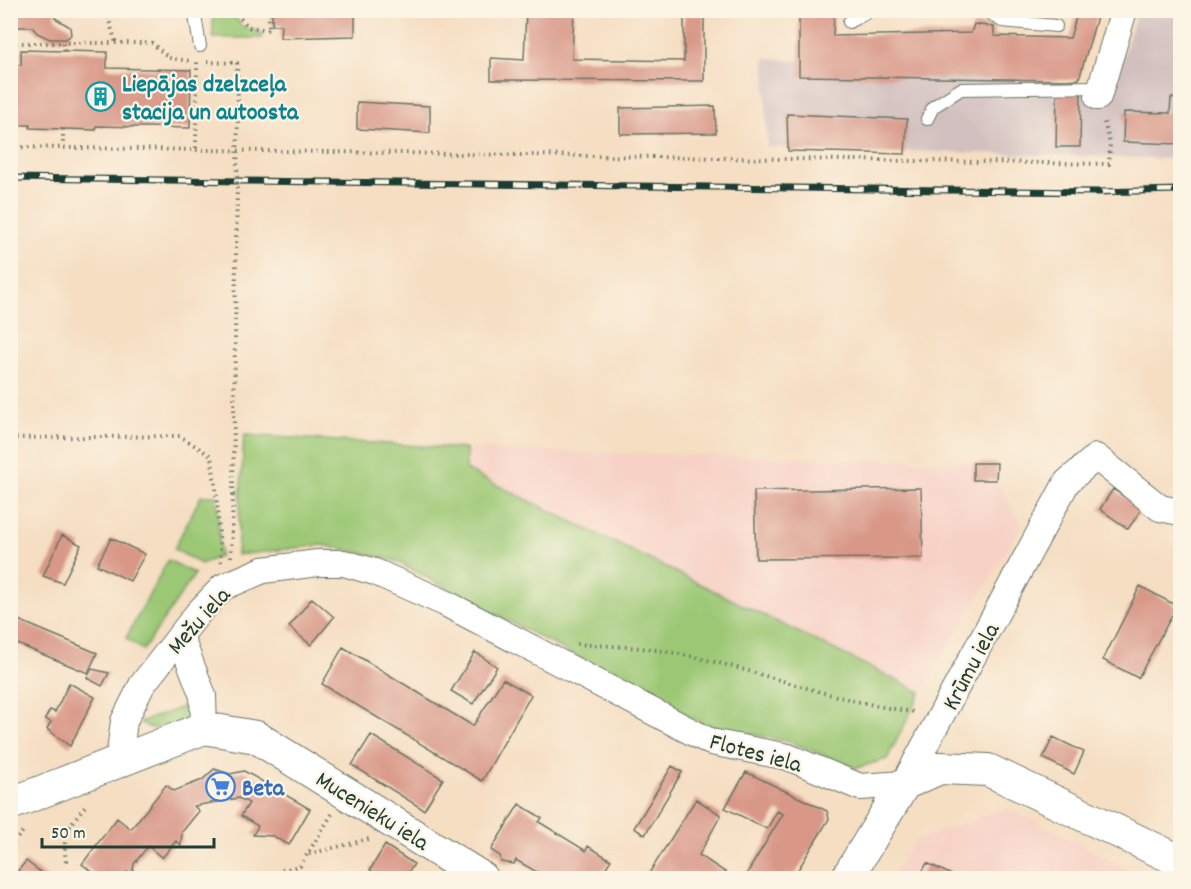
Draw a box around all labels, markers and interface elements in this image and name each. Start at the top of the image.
place label: Liepājas dzelzceļa stacija un autoosta [122,69,299,131]
building icon: Liepājas dzelzceļa stacija un autoosta [85,81,117,113]
street label: Mežu iela [161,580,240,663]
street label: Krūmu iela [935,617,1010,717]
street label: Flotes iela [705,726,806,784]
street label: Mucenieku iela [308,764,435,861]
supermarket icon: Beta [205,771,237,803]
place label: Beta [242,773,285,807]
scale bar [42,811,214,849]
text: 50 m [51,822,86,847]

